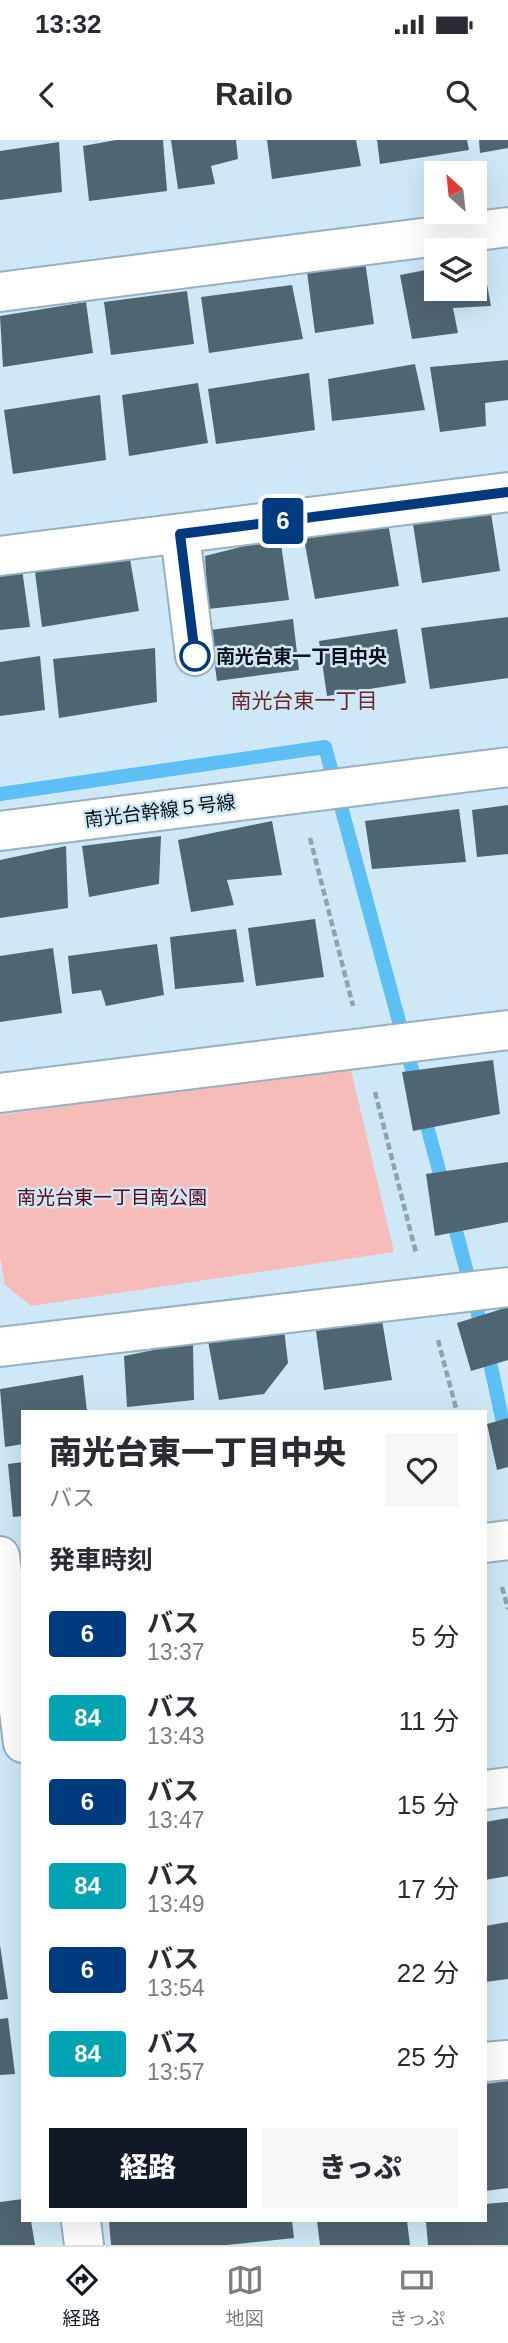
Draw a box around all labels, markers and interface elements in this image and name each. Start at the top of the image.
text: 13:32 [35,9,102,39]
icon: back [28,76,66,114]
text: Railo [215,76,293,112]
icon: search [442,76,480,114]
north arrow [424,161,486,224]
map controls [424,161,487,301]
button: layers [424,238,487,301]
line badge: 6 [260,498,306,544]
text: 6 [276,507,290,534]
marker: 南光台東一丁目中央 [180,641,210,671]
place label: 南光台東一丁目中央 [216,646,387,667]
district label: 南光台東一丁目 [231,689,378,712]
street label: 南光台幹線５号線 [83,791,237,831]
park label: 南光台東一丁目南公園 [17,1187,207,1208]
button: heart [385,1433,459,1507]
text: 南光台東一丁目中央 [49,1434,346,1471]
text: バス [49,1485,95,1511]
text: 発車時刻 [49,1545,153,1575]
text: バス [147,1608,199,1638]
text: 6 [81,1620,94,1647]
text: 5 分 [411,1622,459,1652]
text: 13:37 [147,1639,205,1665]
text: バス [147,1692,199,1722]
text: 84 [74,1704,101,1731]
text: 11 分 [399,1706,459,1736]
text: 13:43 [147,1723,205,1749]
text: バス [147,1776,199,1806]
text: 6 [81,1788,94,1815]
text: 15 分 [397,1790,459,1820]
text: 13:47 [147,1807,205,1833]
text: バス [147,1860,199,1890]
text: 84 [74,1872,101,1899]
text: 17 分 [397,1874,459,1904]
text: 13:49 [147,1891,205,1917]
text: バス [147,1944,199,1974]
text: 6 [81,1956,94,1983]
text: 22 分 [397,1958,459,1988]
text: 13:54 [147,1975,205,2001]
text: バス [147,2028,199,2058]
text: 84 [74,2040,101,2067]
text: 25 分 [397,2042,459,2072]
text: 13:57 [147,2059,205,2085]
button: 経路 [49,2128,247,2208]
button: きっぷ [261,2128,459,2208]
tab: 経路 [63,2261,101,2330]
tab: 地図 [226,2261,264,2330]
tab: きっぷ [389,2261,445,2330]

